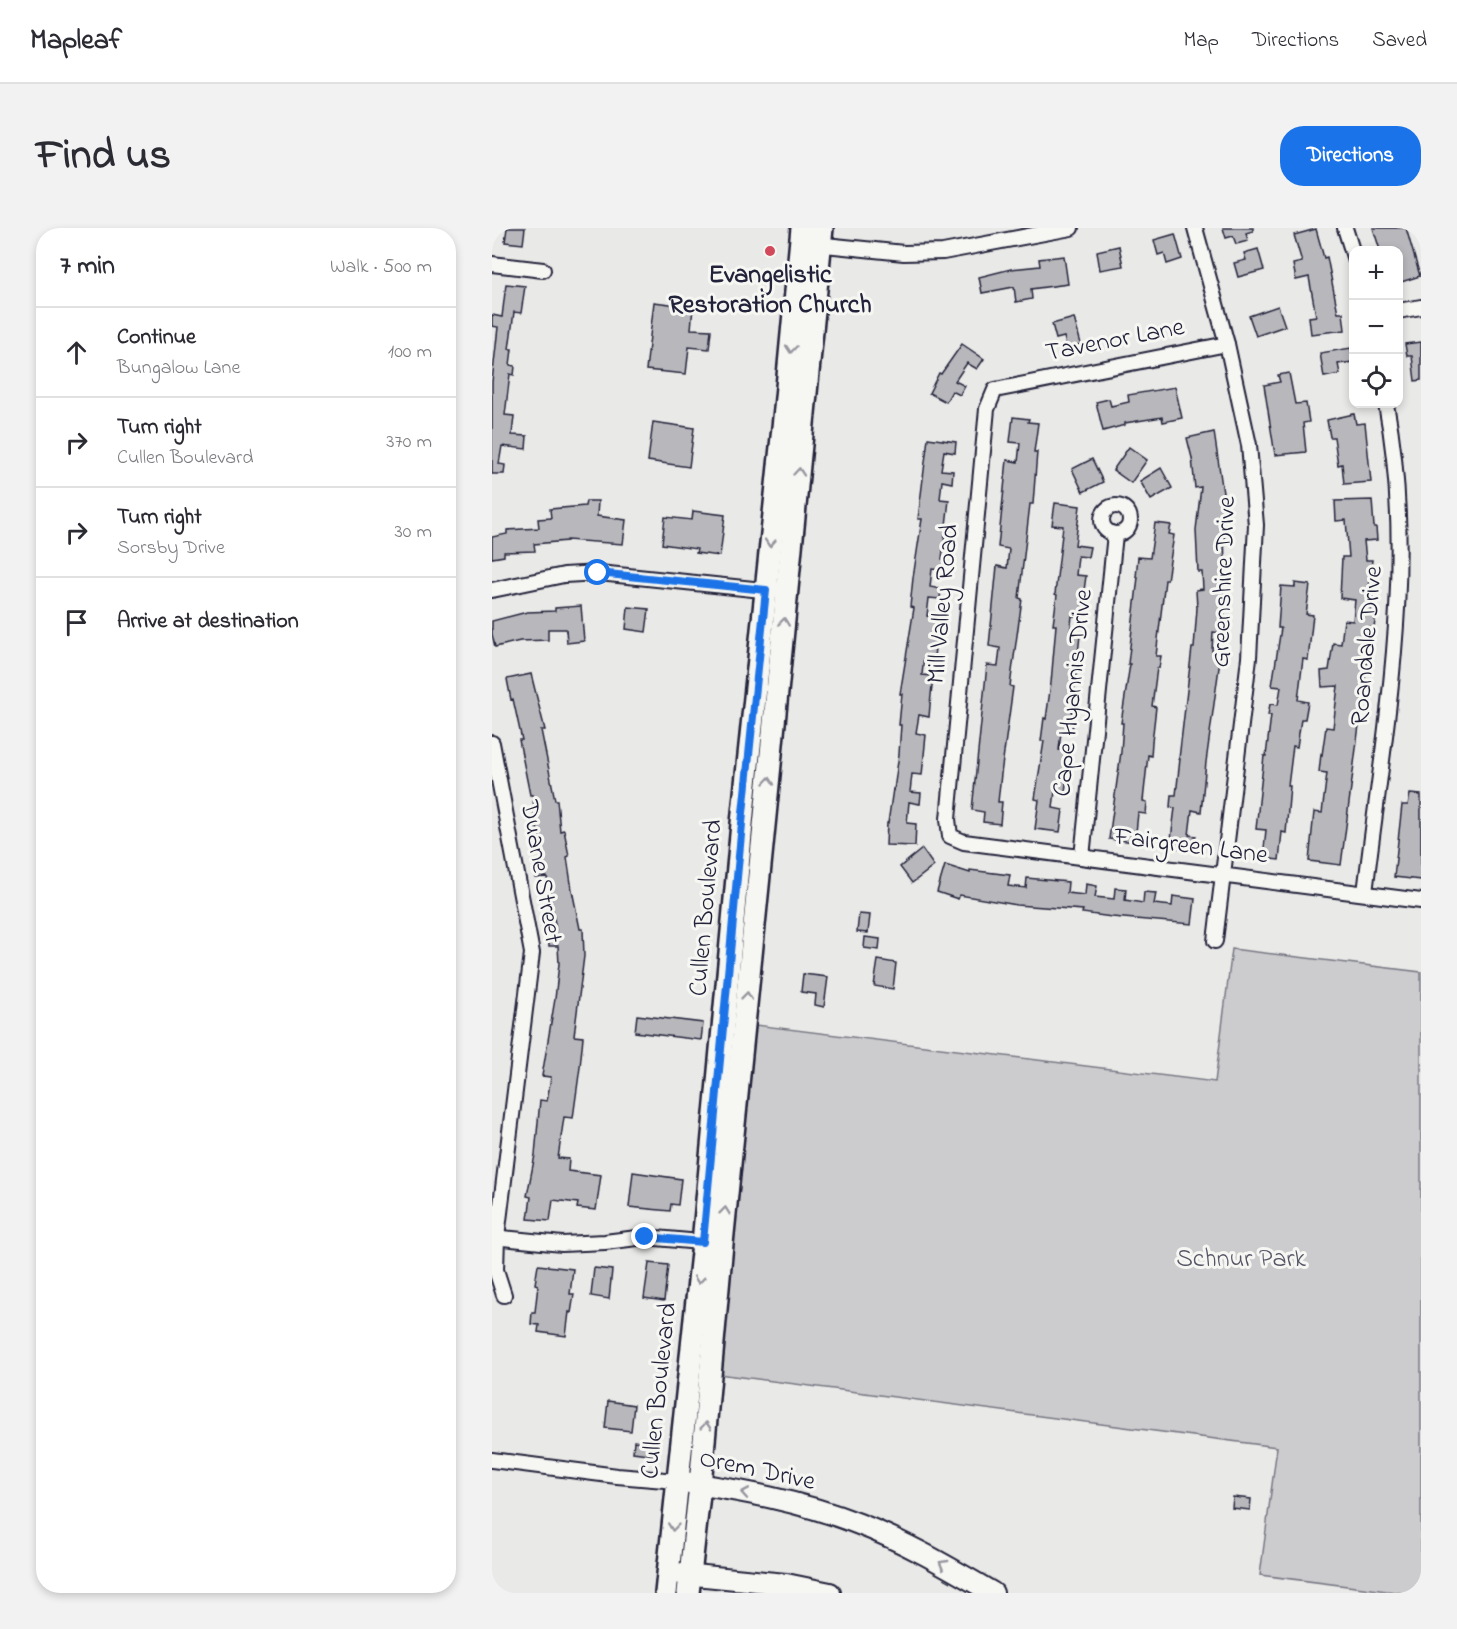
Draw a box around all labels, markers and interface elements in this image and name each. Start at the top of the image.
text: Mapleaf [30,21,122,62]
text: Map [1183,26,1219,56]
text: Directions [1252,26,1339,56]
text: Saved [1372,26,1427,56]
text: Find us [36,126,171,187]
button: Directions [1280,126,1421,186]
marker: Evangelistic Restoration Church [763,244,777,258]
map controls [1349,246,1403,408]
button: + [1349,246,1403,300]
text: 7 min [60,248,115,286]
text: Walk · 500 m [330,253,432,282]
place label: Evangelistic Restoration Church [668,257,872,325]
button: − [1349,300,1403,354]
street label: Tavenor Lane [1042,309,1188,373]
text: Continue [117,322,196,354]
icon: ahead [60,336,93,369]
text: 100 m [388,338,432,367]
one-way arrow [784,345,797,354]
text: Bungalow Lane [117,354,240,383]
button: locate [1349,354,1403,408]
text: Turn right [117,412,202,444]
icon: right [60,426,93,459]
text: 370 m [386,428,432,457]
text: Cullen Boulevard [117,444,253,473]
one-way arrow [792,467,805,476]
street label: Greenshire Drive [1203,495,1247,668]
text: Turn right [117,502,202,534]
icon: right [60,516,93,549]
text: 30 m [395,518,432,547]
street label: Mill Valley Road [918,522,970,685]
text: Sorsby Drive [117,534,225,563]
one-way arrow [764,538,777,547]
route start [584,559,610,585]
street label: Roandale Drive [1342,564,1394,727]
street label: Cape Hyannis Drive [1044,587,1104,799]
icon: arrive [60,606,93,639]
text: Arrive at destination [117,606,299,638]
one-way arrow [777,617,790,627]
one-way arrow [762,777,775,786]
street label: Duane Street [509,797,571,947]
street label: Cullen Boulevard [680,818,734,998]
street label: Fairgreen Lane [1111,819,1270,875]
one-way arrow [740,992,753,1001]
one-way arrow [718,1207,731,1216]
route end [631,1223,657,1249]
park label: Schnur Park [1176,1241,1306,1279]
one-way arrow [693,1276,706,1285]
street label: Cullen Boulevard [632,1300,688,1481]
one-way arrow [699,1422,712,1431]
street label: Orem Drive [695,1440,819,1502]
one-way arrow [741,1487,750,1499]
one-way arrow [667,1522,680,1531]
one-way arrow [938,1559,949,1571]

